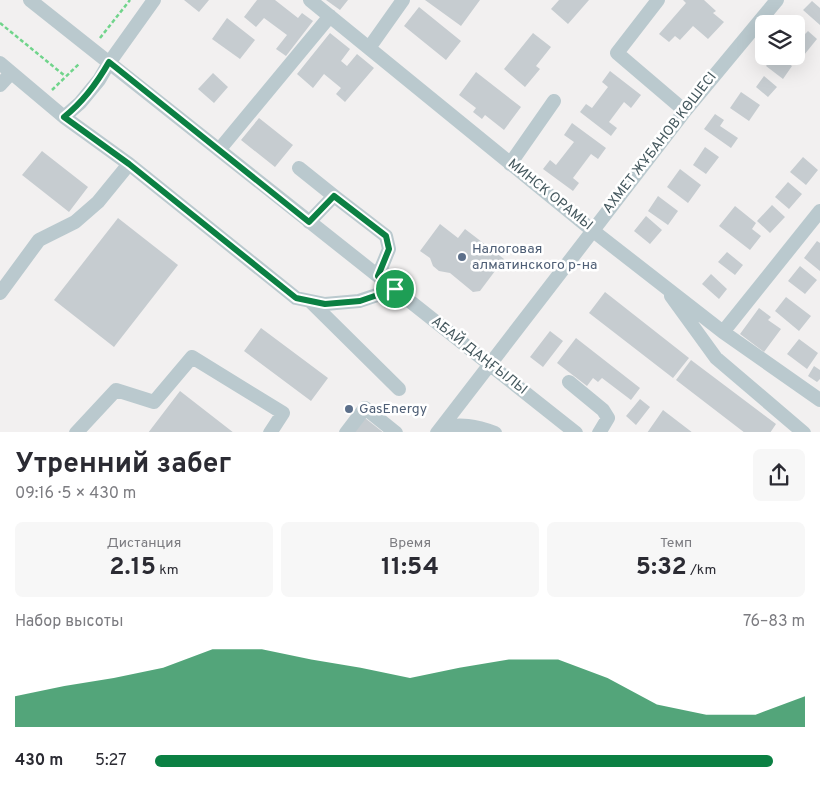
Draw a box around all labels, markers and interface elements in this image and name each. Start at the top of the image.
map controls [755,15,805,65]
button: layers [755,15,805,65]
street label: АХМЕТ ЖҰБАНОВ КӨШЕСІ [599,69,721,217]
street label: МИНСК ОРАМЫ [504,156,596,234]
place label: Налоговая алматинского р-на [472,241,597,274]
marker: Налоговая алматинского р-на [456,251,468,263]
pin [374,268,416,310]
icon: arrive [381,275,409,303]
street label: АБАЙ ДАҢҒЫЛЫ [428,313,531,399]
place label: GasEnergy [359,401,427,418]
marker: GasEnergy [343,403,355,415]
text: Утренний забег [15,447,231,483]
button: share [753,449,805,501]
text: 09:16 · 5 × 430 m [15,484,136,504]
text: Дистанция [107,535,181,552]
text: Время [389,535,431,552]
text: Темп [660,535,692,552]
text: 2.15 [109,552,156,584]
text: 11:54 [381,552,439,584]
text: 5:32 [636,552,687,584]
text: km [156,562,179,579]
text: /km [687,562,716,579]
text: Набор высоты [15,612,123,632]
text: 76–83 m [743,612,805,632]
text: 430 m [15,751,63,771]
text: 5:27 [95,751,127,771]

